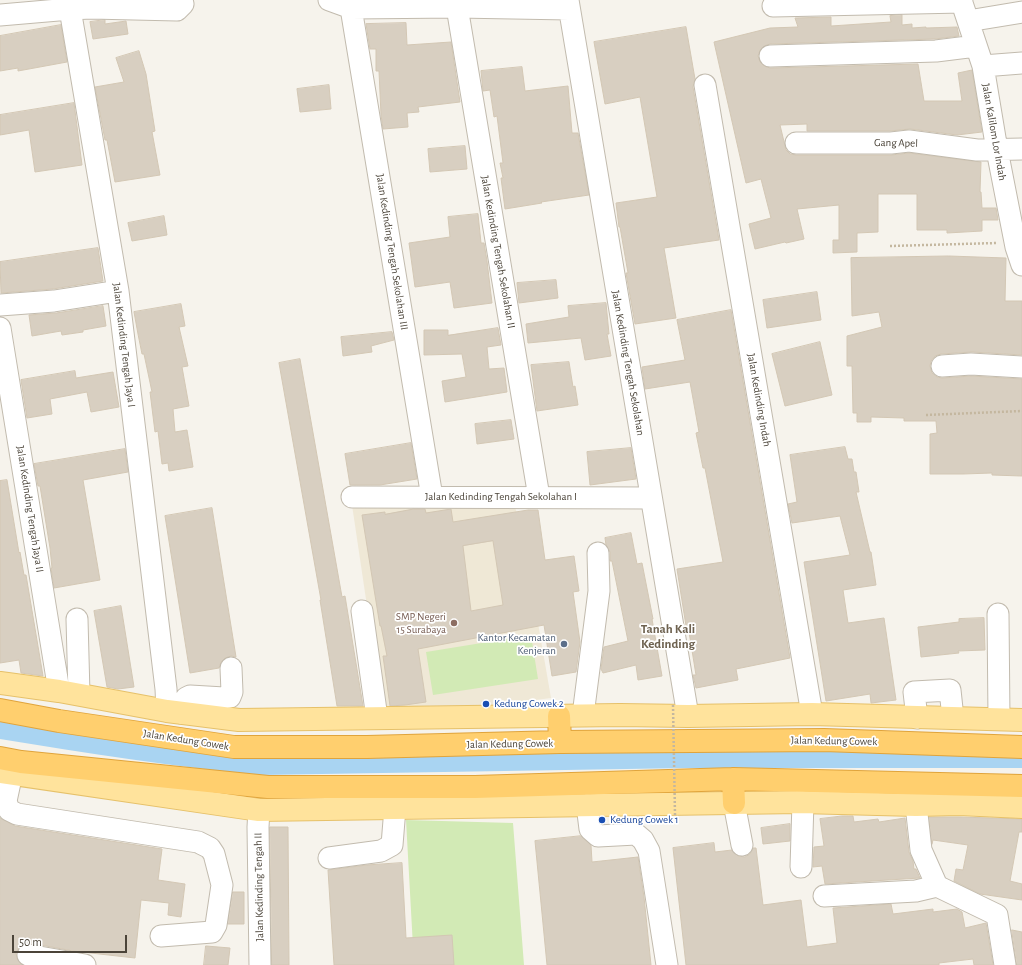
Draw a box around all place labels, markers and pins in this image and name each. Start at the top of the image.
place label: SMP Negeri 15 Surabaya [396,610,446,636]
marker: SMP Negeri 15 Surabaya [449,618,459,628]
place label: Kantor Kecamatan Kenjeran [477,631,556,657]
marker: Kantor Kecamatan Kenjeran [559,639,569,649]
place label: Kedung Cowek 2 [494,697,564,711]
marker: Kedung Cowek 2 [481,699,491,709]
place label: Kedung Cowek 1 [610,813,679,827]
marker: Kedung Cowek 1 [597,815,607,825]

